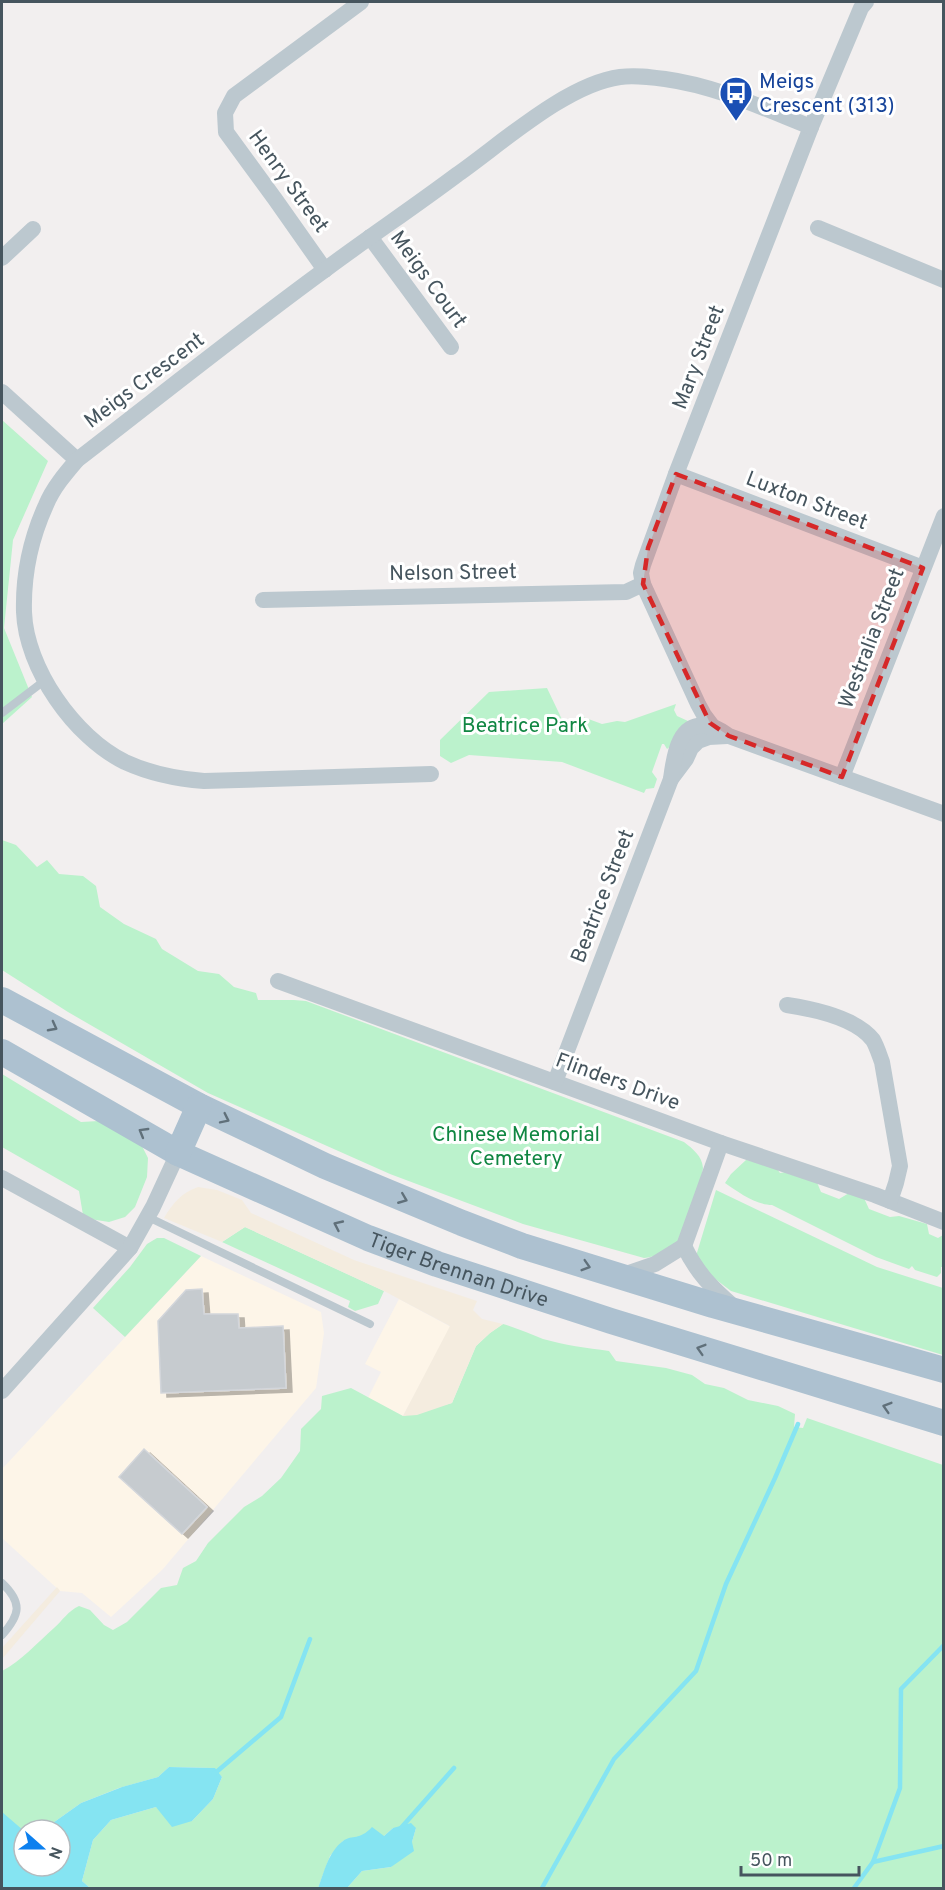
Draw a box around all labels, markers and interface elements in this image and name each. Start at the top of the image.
place label: Meigs Crescent (313) [759,69,895,120]
bus stop icon: Meigs Crescent (313) [718,75,754,122]
street label: Henry Street [241,125,334,239]
street label: Meigs Court [383,226,472,334]
street label: Mary Street [667,301,732,414]
street label: Meigs Crescent [79,327,210,435]
street label: Luxton Street [742,466,871,537]
street label: Nelson Street [389,559,517,588]
street label: Westralia Street [833,564,912,713]
park label: Beatrice Park [462,713,588,740]
street label: Beatrice Street [566,826,641,967]
one-way arrow [47,1020,57,1031]
street label: Flinders Drive [552,1047,683,1117]
one-way arrow [219,1111,230,1123]
park label: Chinese Memorial Cemetery [432,1122,600,1173]
one-way arrow [139,1128,149,1140]
one-way arrow [397,1192,408,1204]
one-way arrow [334,1220,345,1232]
street label: Tiger Brennan Drive [364,1227,552,1315]
one-way arrow [580,1259,591,1271]
one-way arrow [696,1344,707,1356]
one-way arrow [882,1402,893,1414]
north arrow [12,1818,72,1878]
scale bar [741,1839,860,1877]
text: N [43,1844,66,1862]
text: 50 m [750,1850,792,1873]

